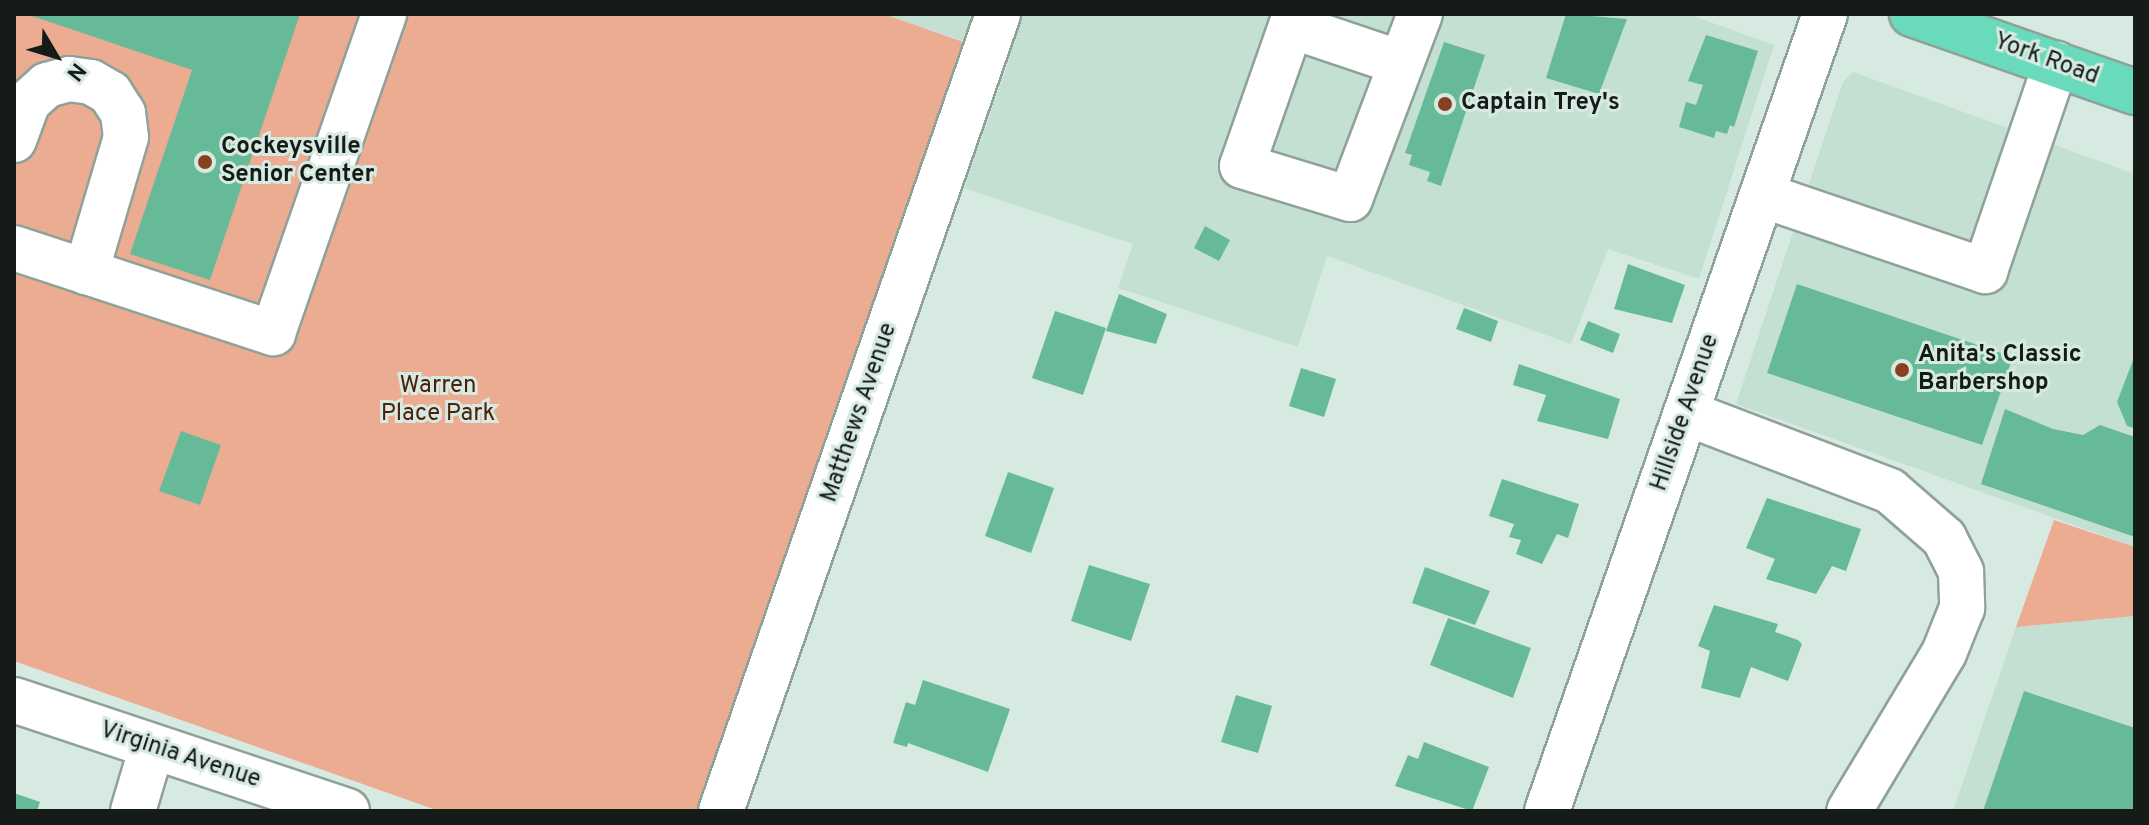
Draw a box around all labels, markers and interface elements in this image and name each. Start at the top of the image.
north arrow [16,16,96,96]
street label: York Road [1990,28,2102,92]
text: N [60,57,91,86]
place label: Captain Trey's [1461,90,1620,118]
marker: Captain Trey's [1436,95,1454,113]
place label: Cockeysville Senior Center [221,134,374,190]
marker: Cockeysville Senior Center [196,153,214,171]
street label: Matthews Avenue [816,319,904,507]
street label: Hillside Avenue [1646,330,1726,496]
place label: Anita's Classic Barbershop [1918,342,2082,398]
marker: Anita's Classic Barbershop [1893,361,1911,379]
park label: Warren Place Park [381,373,495,429]
street label: Virginia Avenue [96,716,264,796]

